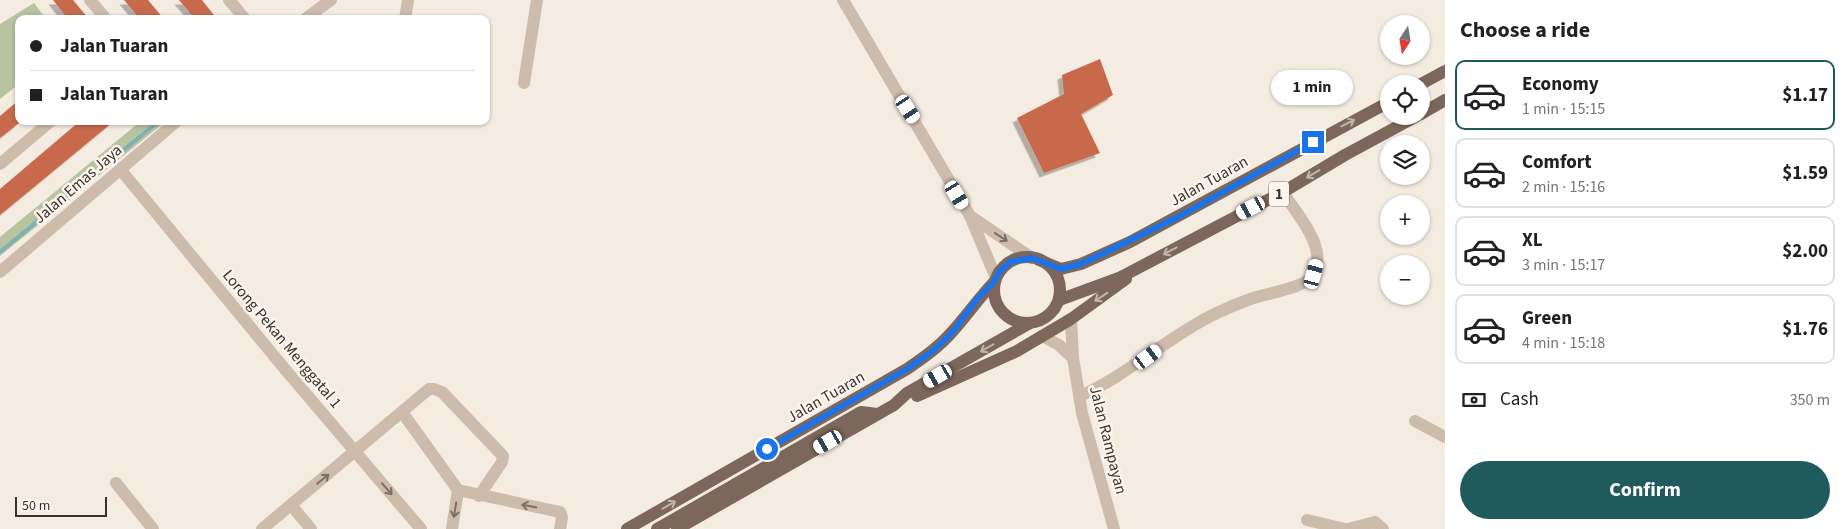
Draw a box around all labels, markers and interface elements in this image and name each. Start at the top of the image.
text: Choose a ride [1460,14,1590,46]
north arrow [1380,15,1430,65]
map controls [1380,15,1430,305]
text: Jalan Tuaran [60,33,168,60]
callout: 1 min [1272,70,1354,104]
text: Economy [1522,71,1599,98]
icon: car [1462,73,1507,118]
button: locate [1380,75,1430,125]
text: 1 min [1293,76,1331,98]
text: Jalan Tuaran [60,81,168,108]
text: $1.17 [1782,82,1828,109]
car [893,92,922,126]
text: 1 min · 15:15 [1522,98,1605,120]
one-way arrow [1340,118,1355,127]
route end [1302,131,1324,153]
button: layers [1380,135,1430,185]
street label: Jalan Emas Jaya [29,139,127,229]
text: Comfort [1522,149,1592,176]
street label: Jalan Tuaran [1166,150,1252,212]
icon: car [1462,151,1507,196]
text: $1.59 [1782,160,1828,187]
one-way arrow [1306,169,1320,179]
text: 2 min · 15:16 [1522,176,1605,198]
car [942,178,971,212]
road number: 1 [1269,182,1289,206]
car [1234,194,1267,222]
button: + [1380,195,1430,245]
text: XL [1522,227,1543,254]
icon: car [1462,229,1507,274]
one-way arrow [993,232,1007,242]
text: $2.00 [1782,238,1828,265]
one-way arrow [1163,247,1178,256]
text: 3 min · 15:17 [1522,254,1605,276]
button: − [1380,255,1430,305]
car [1302,258,1325,290]
street label: Lorong Pekan Menggatal 1 [217,265,347,413]
one-way arrow [1094,292,1108,303]
text: Green [1522,305,1572,332]
icon: car [1462,307,1507,352]
text: $1.76 [1782,316,1828,343]
text: 4 min · 15:18 [1522,332,1605,354]
car [1131,342,1164,372]
one-way arrow [981,343,995,353]
car [921,362,954,390]
street label: Jalan Tuaran [783,366,869,428]
street label: Jalan Rampayan [1084,384,1132,496]
icon: cash [1460,386,1488,414]
text: Cash [1500,386,1539,413]
text: 350 m [1790,389,1830,411]
car [811,428,844,456]
route start [756,438,778,460]
button: Confirm [1460,461,1830,519]
one-way arrow [317,473,330,484]
one-way arrow [382,483,393,496]
scale bar [15,494,108,517]
text: 50 m [22,496,50,516]
one-way arrow [661,499,676,509]
one-way arrow [450,501,460,517]
one-way arrow [522,501,538,510]

